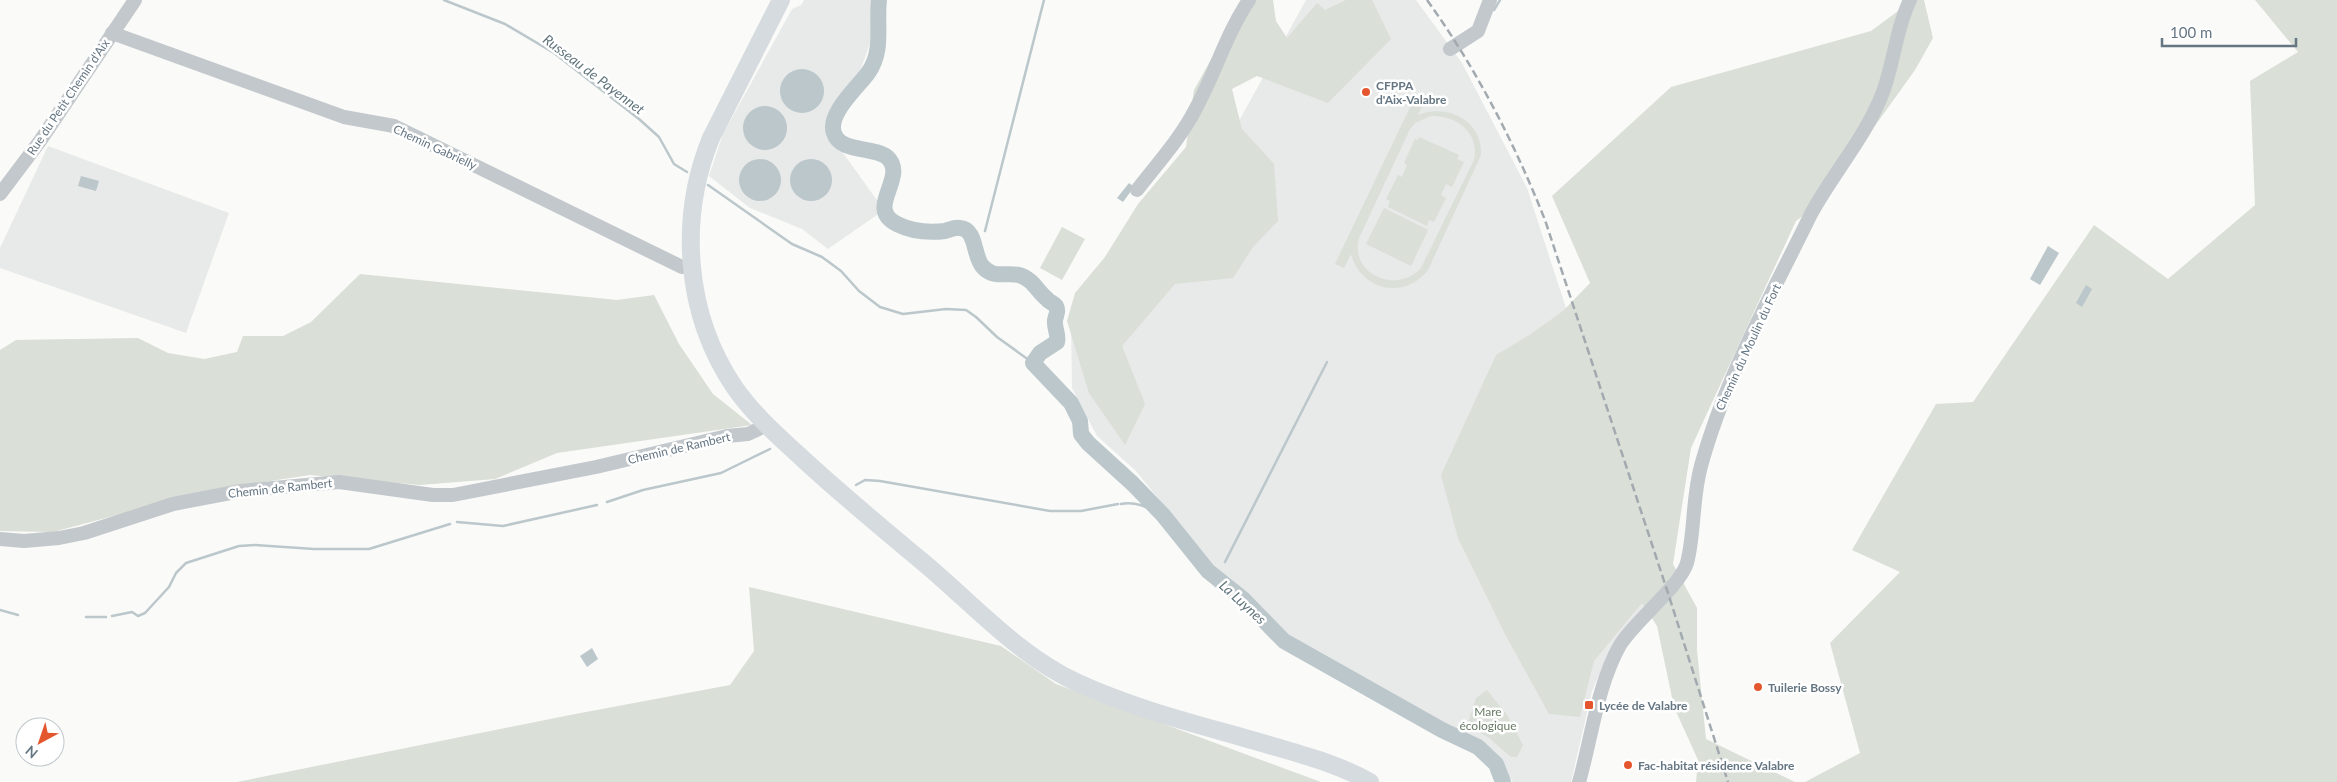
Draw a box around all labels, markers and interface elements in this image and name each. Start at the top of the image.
scale bar [2162,15,2296,47]
text: 100 m [2170,23,2212,41]
water label: Russeau de Payennet [540,30,648,118]
street label: Rue du Petit Chemin d'Aix [24,36,112,158]
place label: CFPPA d'Aix-Valabre [1376,78,1447,107]
marker: CFPPA d'Aix-Valabre [1360,86,1372,98]
street label: Chemin Gabrielly [391,121,480,173]
street label: Chemin du Moulin du Fort [1712,281,1784,413]
street label: Chemin de Rambert [626,429,732,467]
street label: Chemin de Rambert [227,475,334,501]
water label: La Luynes [1216,577,1270,628]
place label: Tuilerie Bossy [1768,680,1842,695]
marker: Tuilerie Bossy [1752,681,1764,693]
place label: Lycée de Valabre [1599,698,1688,713]
marker: Lycée de Valabre [1583,699,1595,711]
park label: Mare écologique [1459,704,1517,733]
north arrow [15,717,65,767]
text: N [22,742,41,762]
place label: Fac-habitat résidence Valabre [1638,758,1795,773]
marker: Fac-habitat résidence Valabre [1622,759,1634,771]

